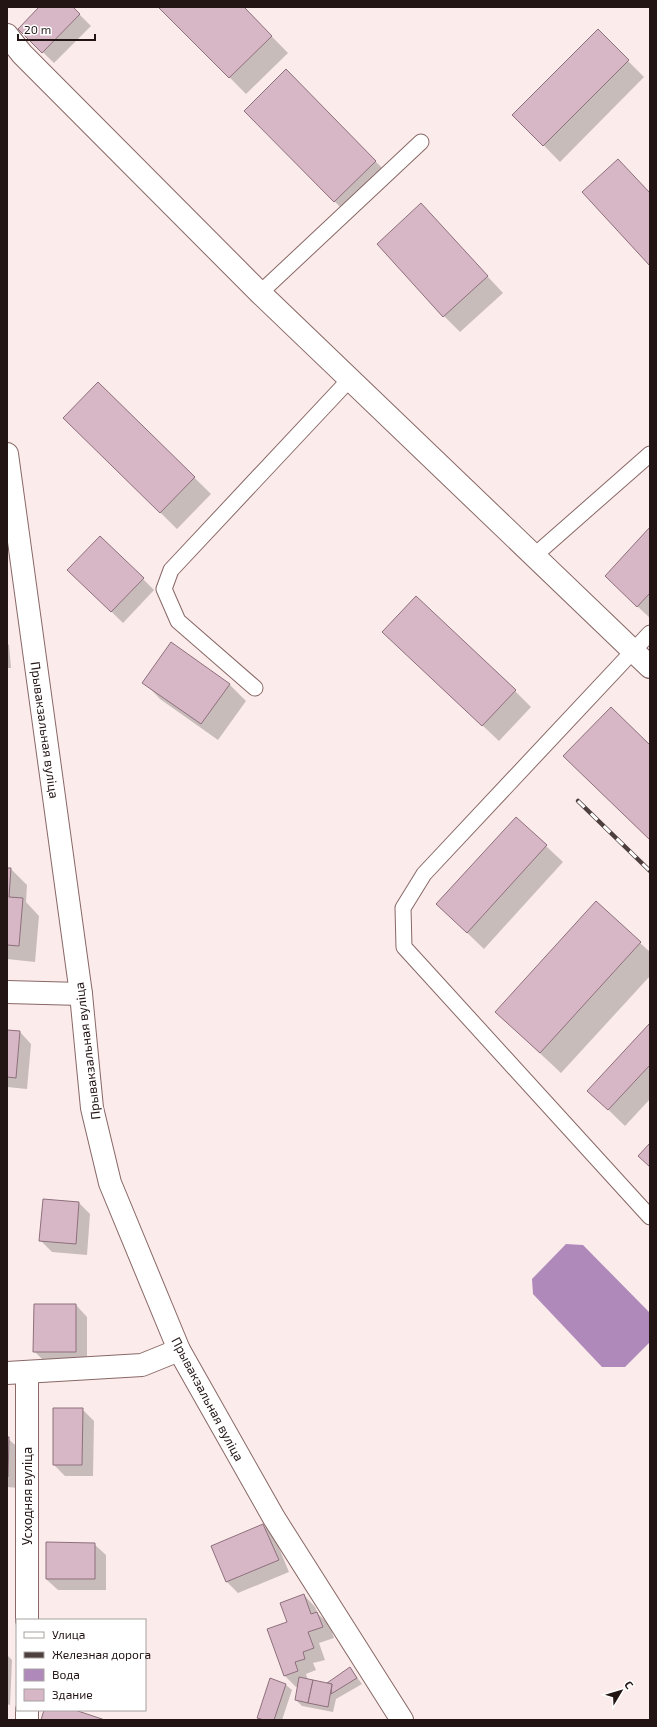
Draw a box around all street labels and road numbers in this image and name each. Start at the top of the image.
street label: Прывакзальная вуліца [27,660,63,800]
street label: Прывакзальная вуліца [71,981,103,1121]
street label: Прывакзальная вуліца [168,1334,248,1464]
street label: Усходняя вуліца [19,1447,35,1545]

